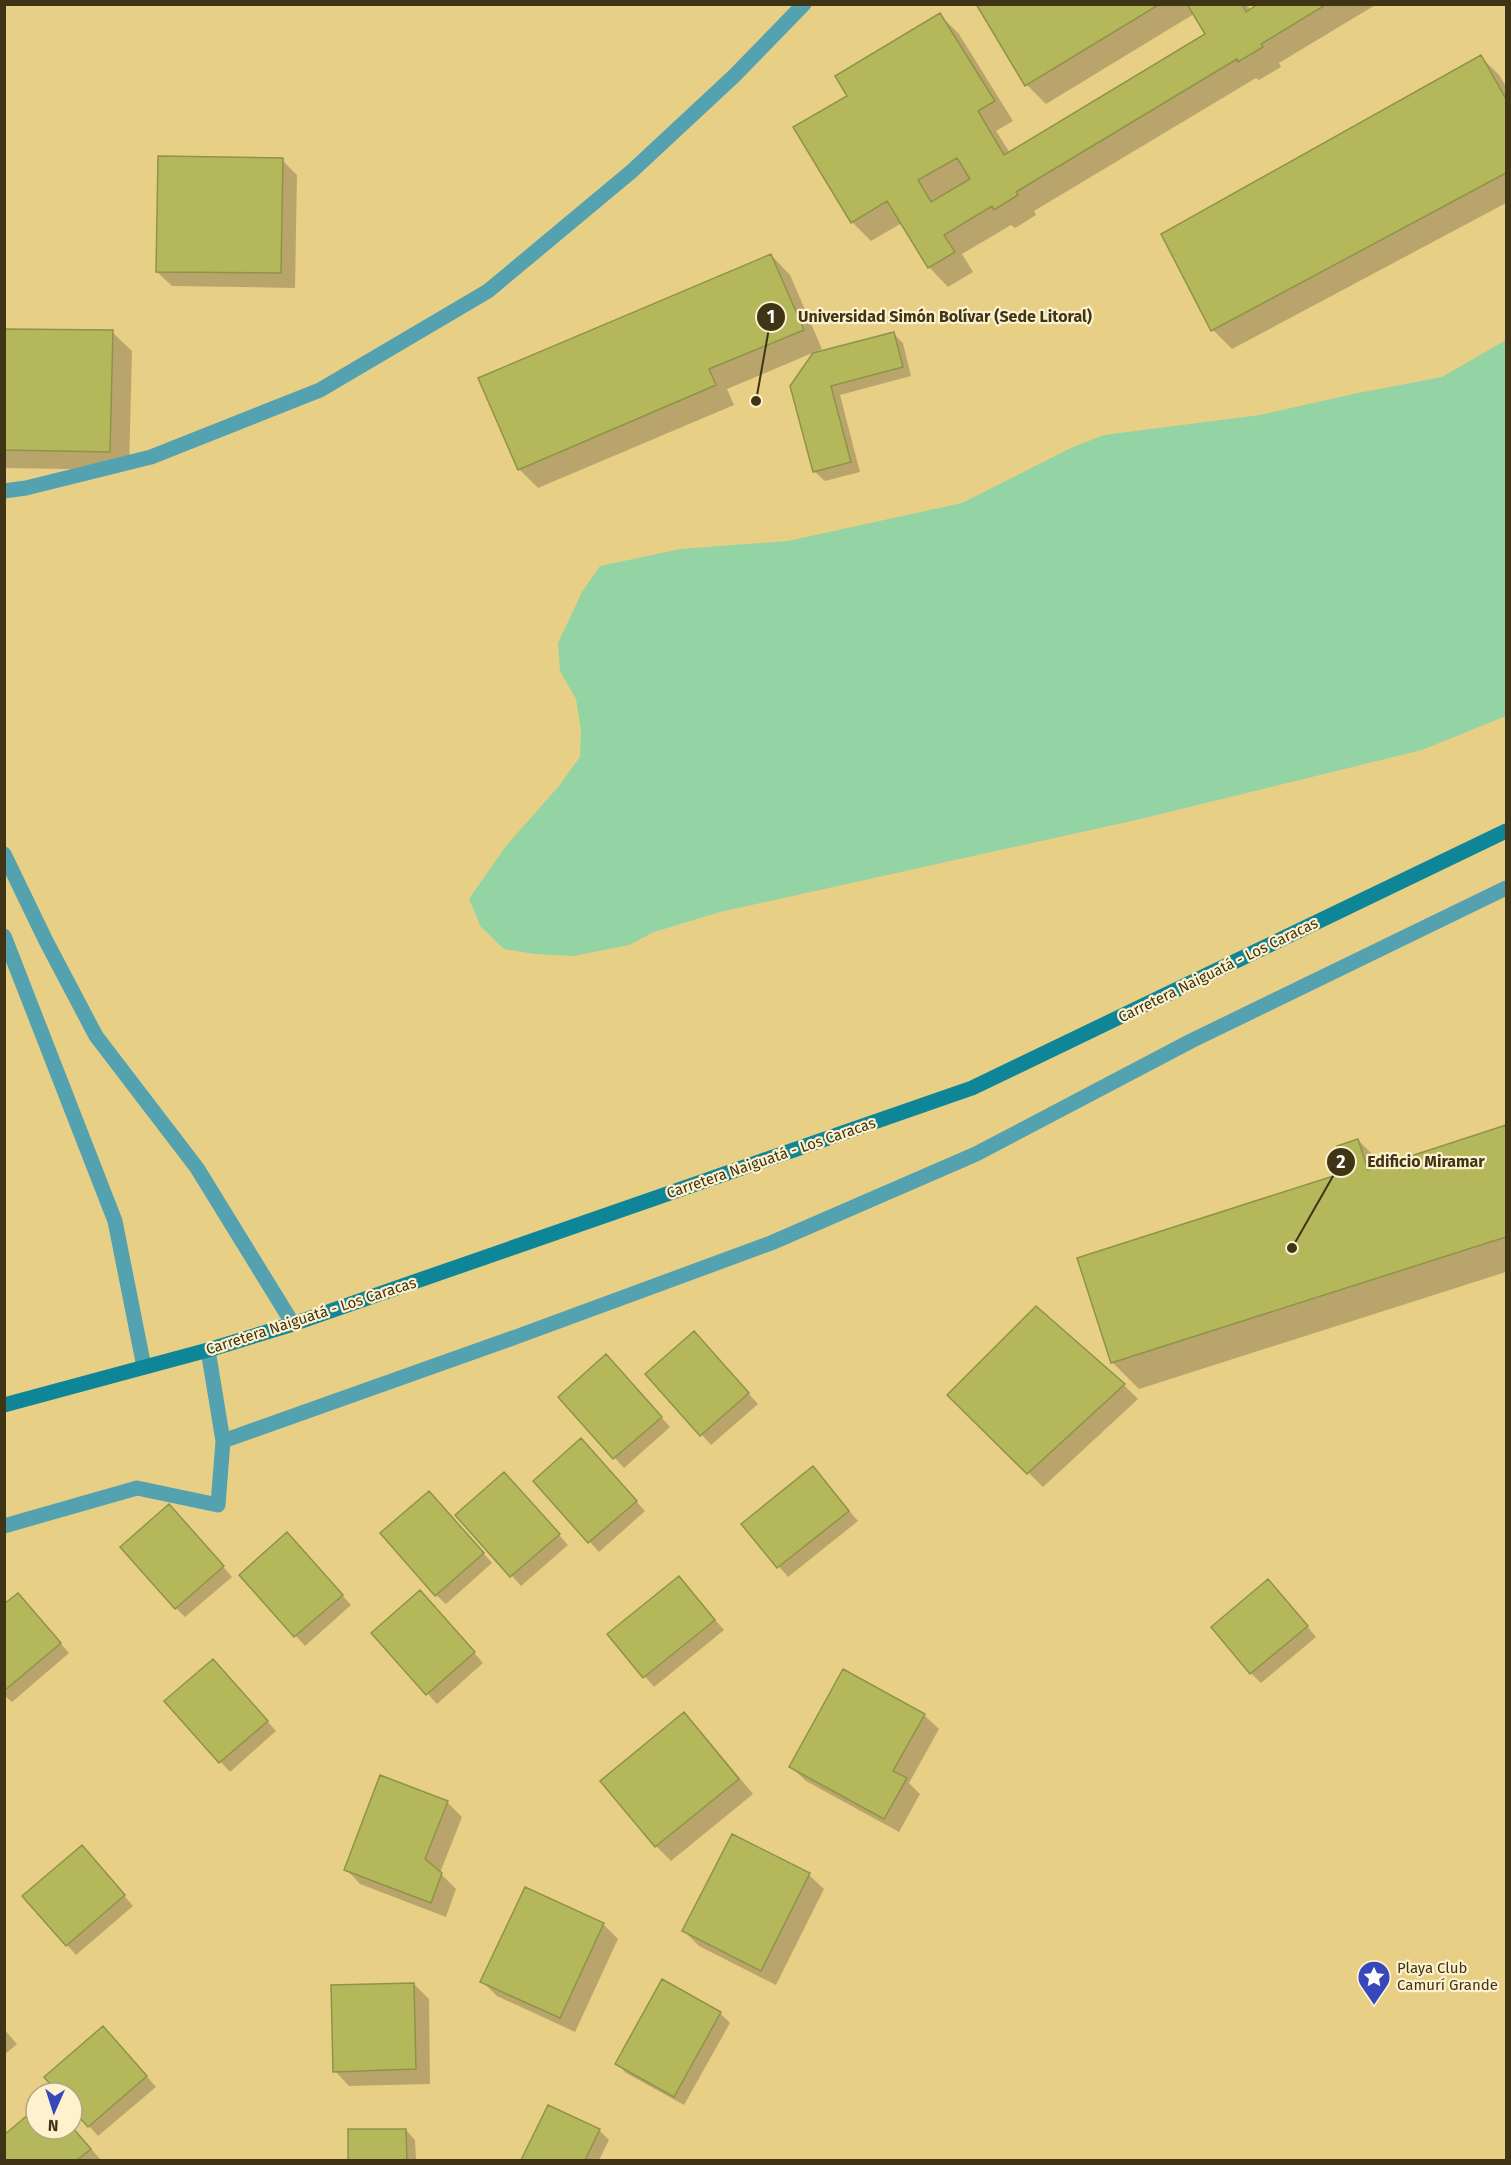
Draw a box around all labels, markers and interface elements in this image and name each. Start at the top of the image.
callout: Universidad Simón Bolívar (Sede Litoral) [756,300,1104,334]
text: 1 [767,306,775,328]
text: Universidad Simón Bolívar (Sede Litoral) [798,307,1092,326]
street label: Carretera Naiguatá - Los Caracas [1115,914,1321,1026]
street label: Carretera Naiguatá - Los Caracas [664,1114,878,1202]
callout: Edificio Miramar [1326,1145,1497,1179]
text: 2 [1336,1151,1346,1173]
text: Edificio Miramar [1367,1152,1485,1171]
street label: Carretera Naiguatá - Los Caracas [204,1273,418,1359]
place icon: Playa Club Camurí Grande [1356,1959,1392,2006]
place label: Playa Club Camurí Grande [1397,1959,1498,1994]
north arrow [24,2081,84,2141]
text: N [47,2116,59,2135]

